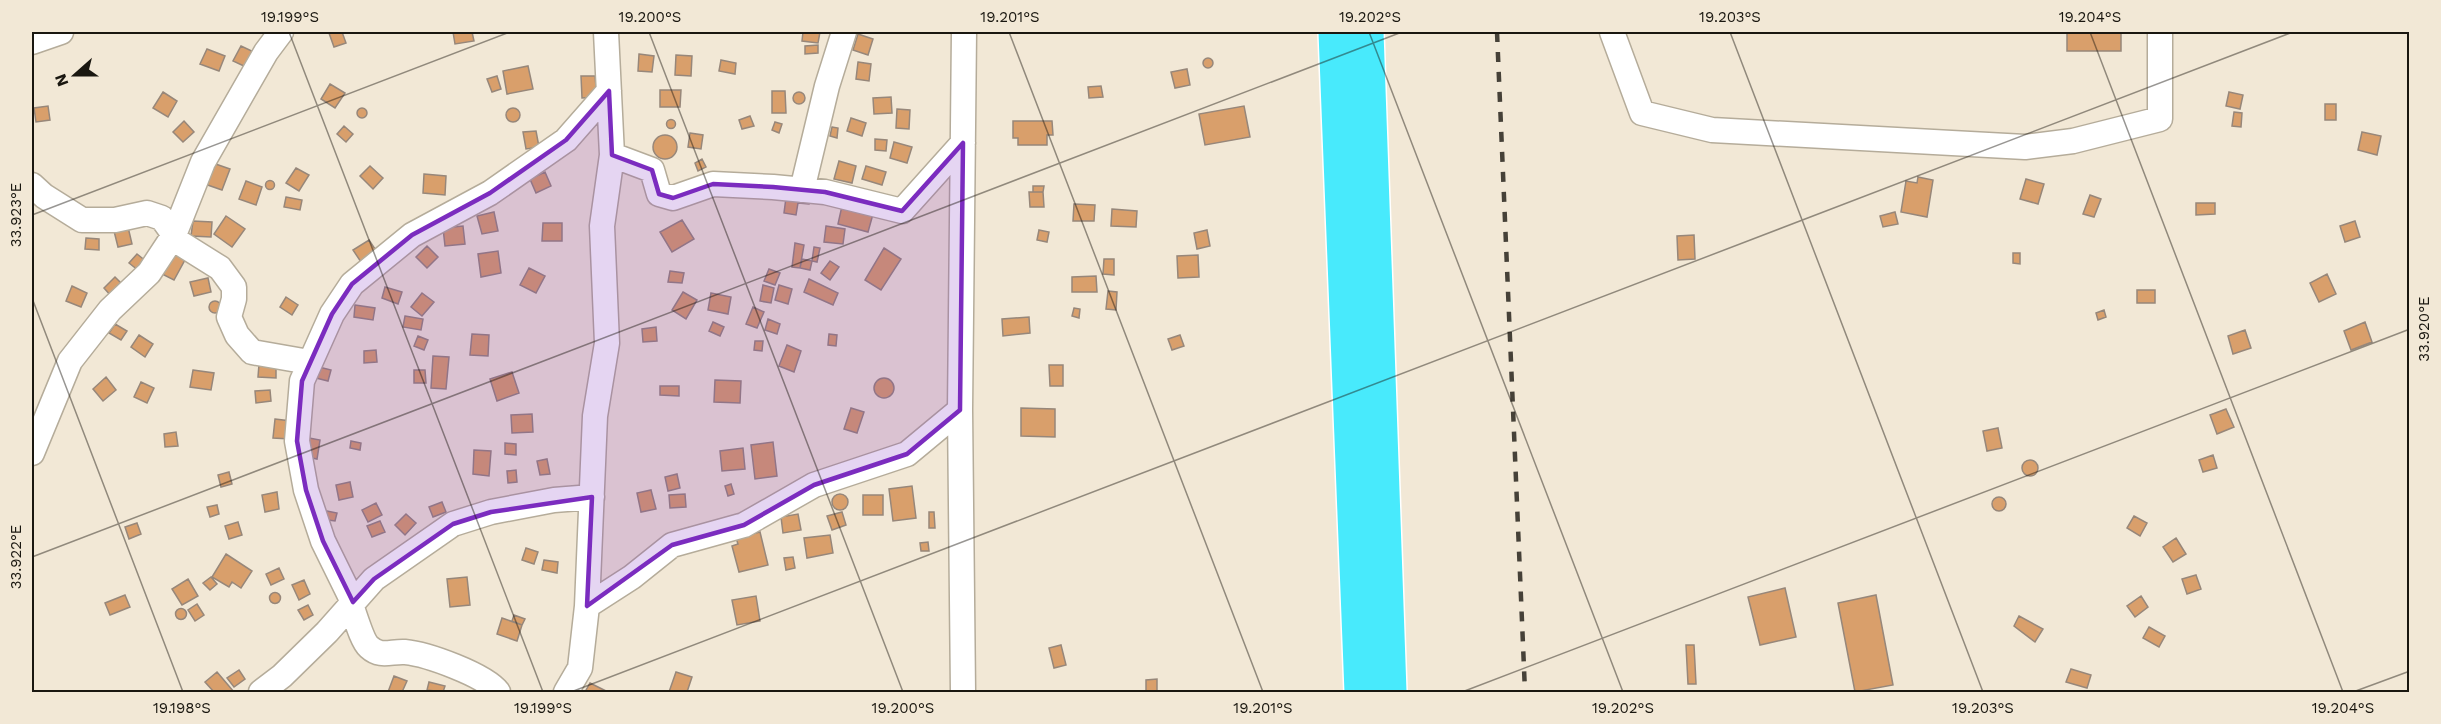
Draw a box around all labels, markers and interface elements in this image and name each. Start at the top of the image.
text: 19.199°S [261,8,319,26]
text: 19.200°S [619,8,681,26]
text: 19.201°S [980,8,1040,26]
text: 19.202°S [1339,8,1401,26]
text: 19.203°S [1699,8,1761,26]
text: 19.204°S [2059,8,2121,26]
north arrow [45,45,105,105]
text: N [50,71,72,89]
text: 33.923°E [7,183,25,247]
text: 33.920°E [2415,296,2433,362]
text: 33.922°E [7,525,25,589]
text: 19.198°S [153,699,211,717]
text: 19.199°S [514,699,572,717]
text: 19.200°S [872,699,934,717]
text: 19.201°S [1233,699,1293,717]
text: 19.202°S [1592,699,1654,717]
text: 19.203°S [1952,699,2014,717]
text: 19.204°S [2312,699,2374,717]

